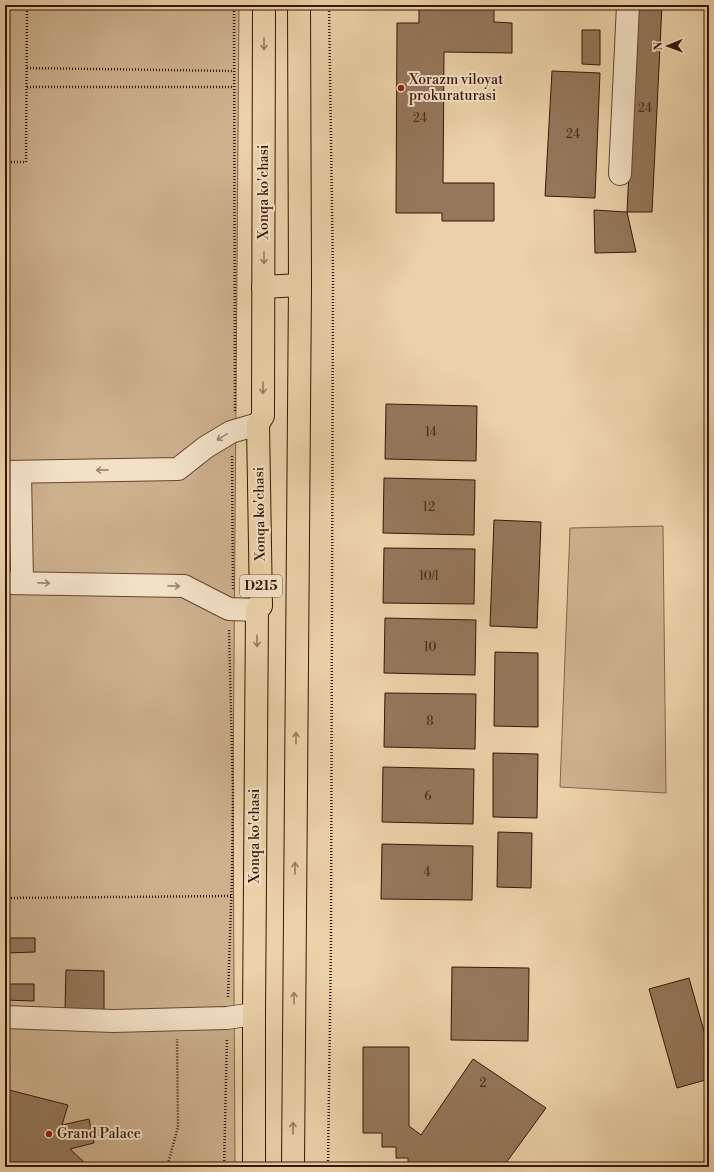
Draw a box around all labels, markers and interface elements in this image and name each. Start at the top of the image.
north arrow [648,26,688,66]
one-way arrow [260,37,268,50]
text: N [652,41,666,51]
place label: Xorazm viloyat prokuraturasi [408,71,503,105]
marker: Xorazm viloyat prokuraturasi [396,83,406,93]
house number: 24 [638,101,652,116]
house number: 24 [413,111,427,126]
house number: 24 [566,127,580,142]
street label: Xonqa ko'chasi [255,144,273,240]
one-way arrow [260,251,268,264]
one-way arrow [259,381,267,394]
house number: 14 [425,425,437,440]
one-way arrow [216,434,228,442]
one-way arrow [96,466,109,474]
street label: Xonqa ko'chasi [250,466,270,563]
house number: 12 [423,500,435,515]
house number: 10/1 [419,569,440,584]
road number: D215 [240,575,282,597]
one-way arrow [37,580,50,587]
one-way arrow [167,582,180,590]
one-way arrow [253,634,261,647]
house number: 10 [424,640,436,655]
house number: 8 [426,714,434,729]
one-way arrow [292,732,300,745]
street label: Xonqa ko'chasi [246,788,264,884]
house number: 6 [424,789,432,804]
one-way arrow [291,862,299,875]
house number: 4 [423,865,431,880]
one-way arrow [290,992,298,1005]
house number: 2 [480,1076,487,1091]
one-way arrow [289,1122,297,1135]
place label: Grand Palace [57,1125,141,1143]
marker: Grand Palace [44,1129,54,1139]

